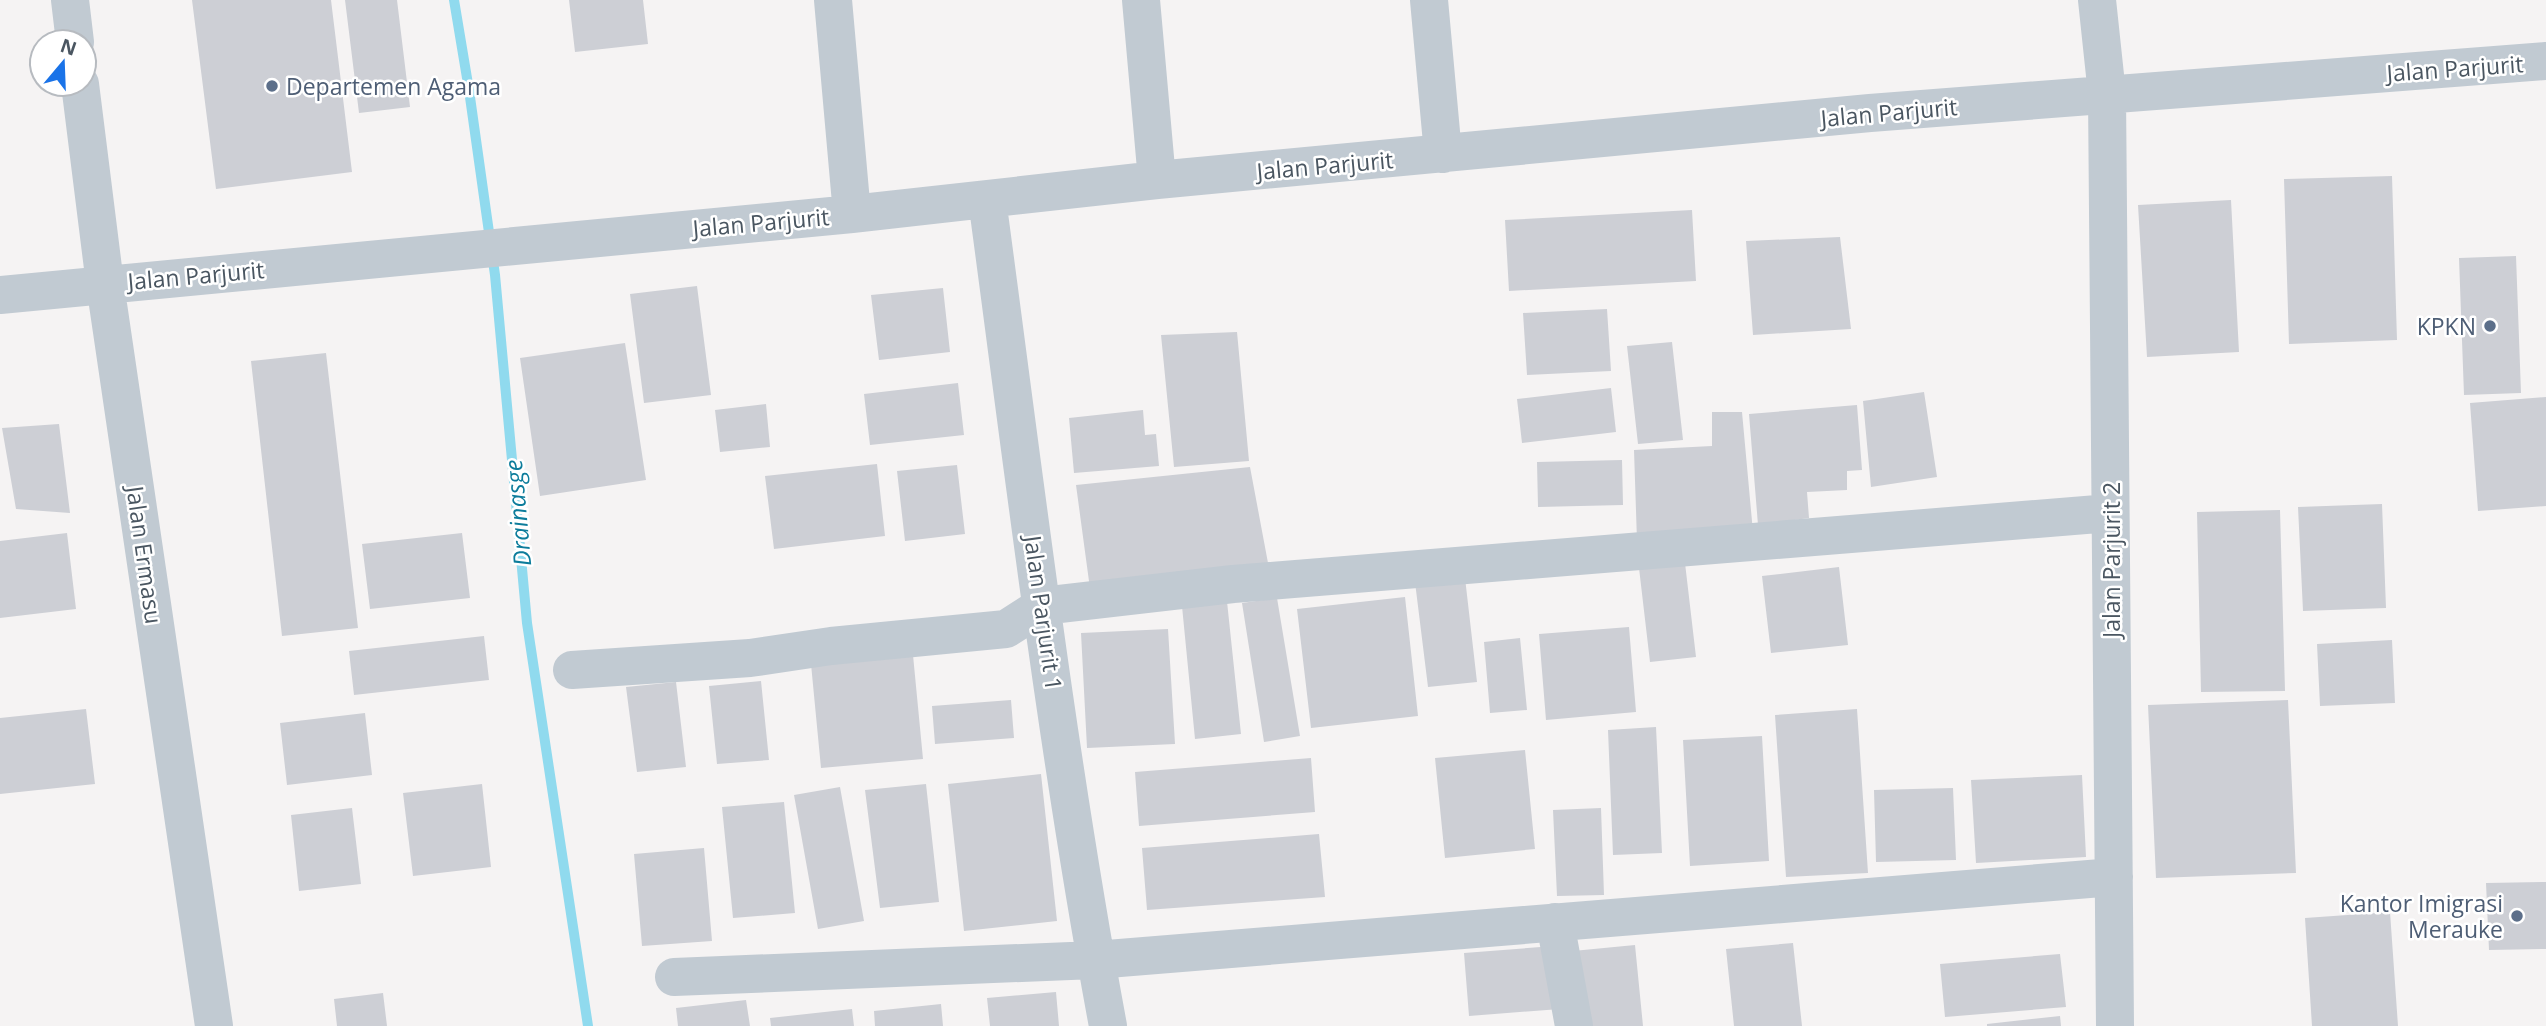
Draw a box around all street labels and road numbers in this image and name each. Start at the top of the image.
street label: Jalan Parjurit [2384,47,2524,89]
street label: Jalan Parjurit [1817,90,1959,134]
street label: Jalan Parjurit [1253,143,1395,187]
street label: Jalan Parjurit [689,200,831,244]
street label: Jalan Parjurit [124,253,266,297]
street label: Jalan Ermasu [119,482,171,626]
street label: Jalan Parjurit 2 [2095,482,2127,640]
street label: Jalan Parjurit 1 [1017,532,1071,693]

